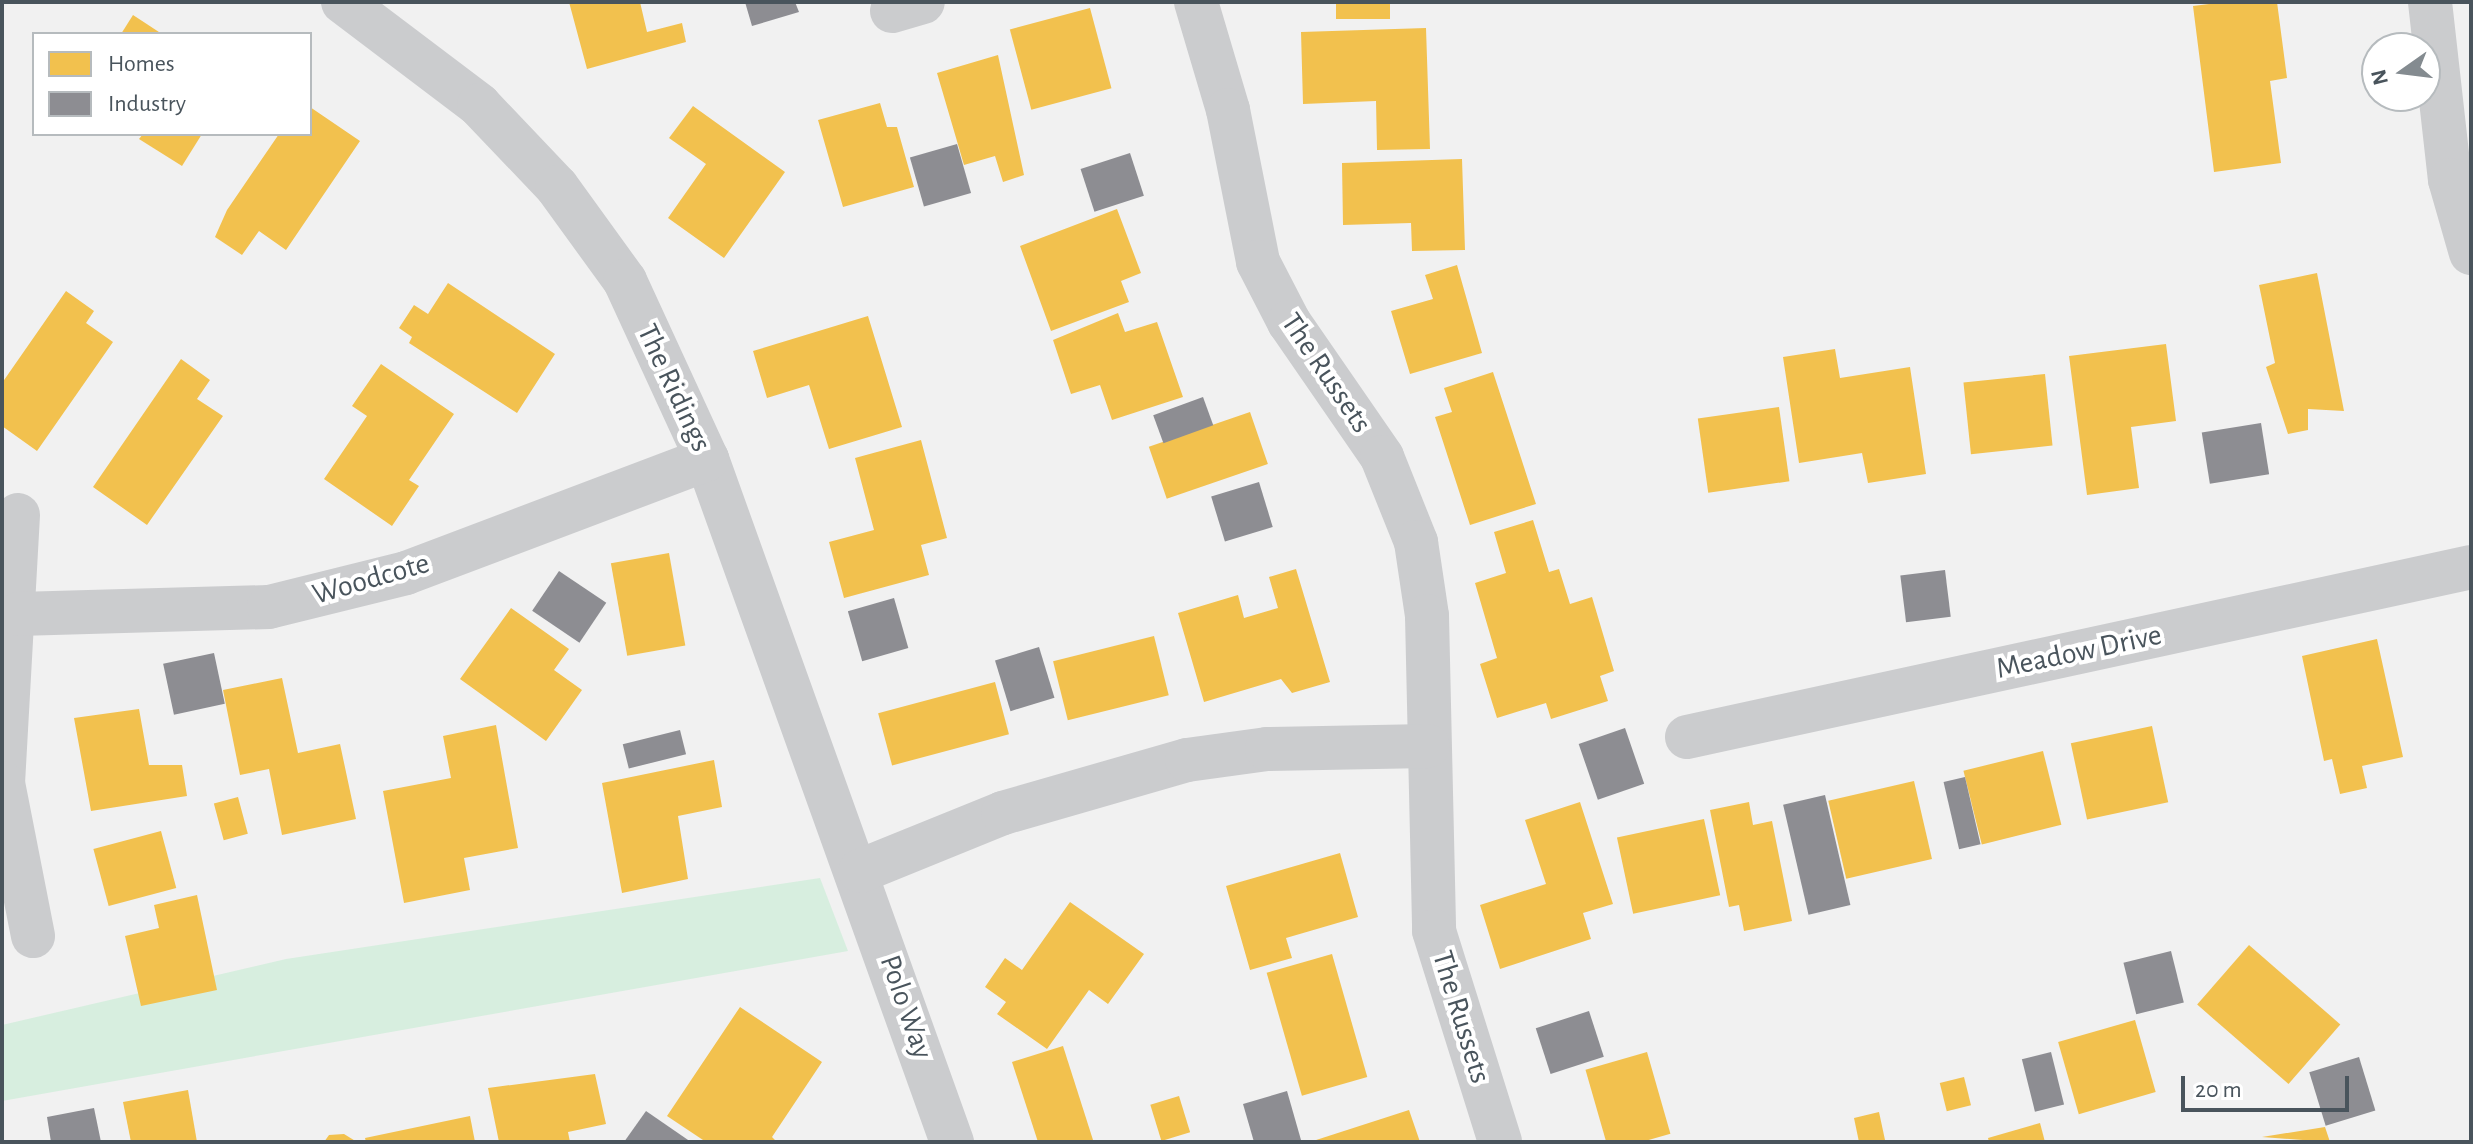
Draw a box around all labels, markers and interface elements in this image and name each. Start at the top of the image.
legend [32,32,312,136]
north arrow [2361,32,2441,112]
text: Homes [108,52,175,76]
text: N [2367,67,2392,87]
text: Industry [108,92,186,116]
street label: The Russets [1273,306,1379,440]
street label: The Ridings [629,318,719,458]
street label: Woodcote [308,545,434,613]
street label: Meadow Drive [1993,617,2165,687]
street label: The Russets [1424,946,1498,1088]
street label: Polo Way [871,950,941,1064]
scale bar [2185,1060,2353,1110]
text: 20 m [2195,1078,2242,1102]

